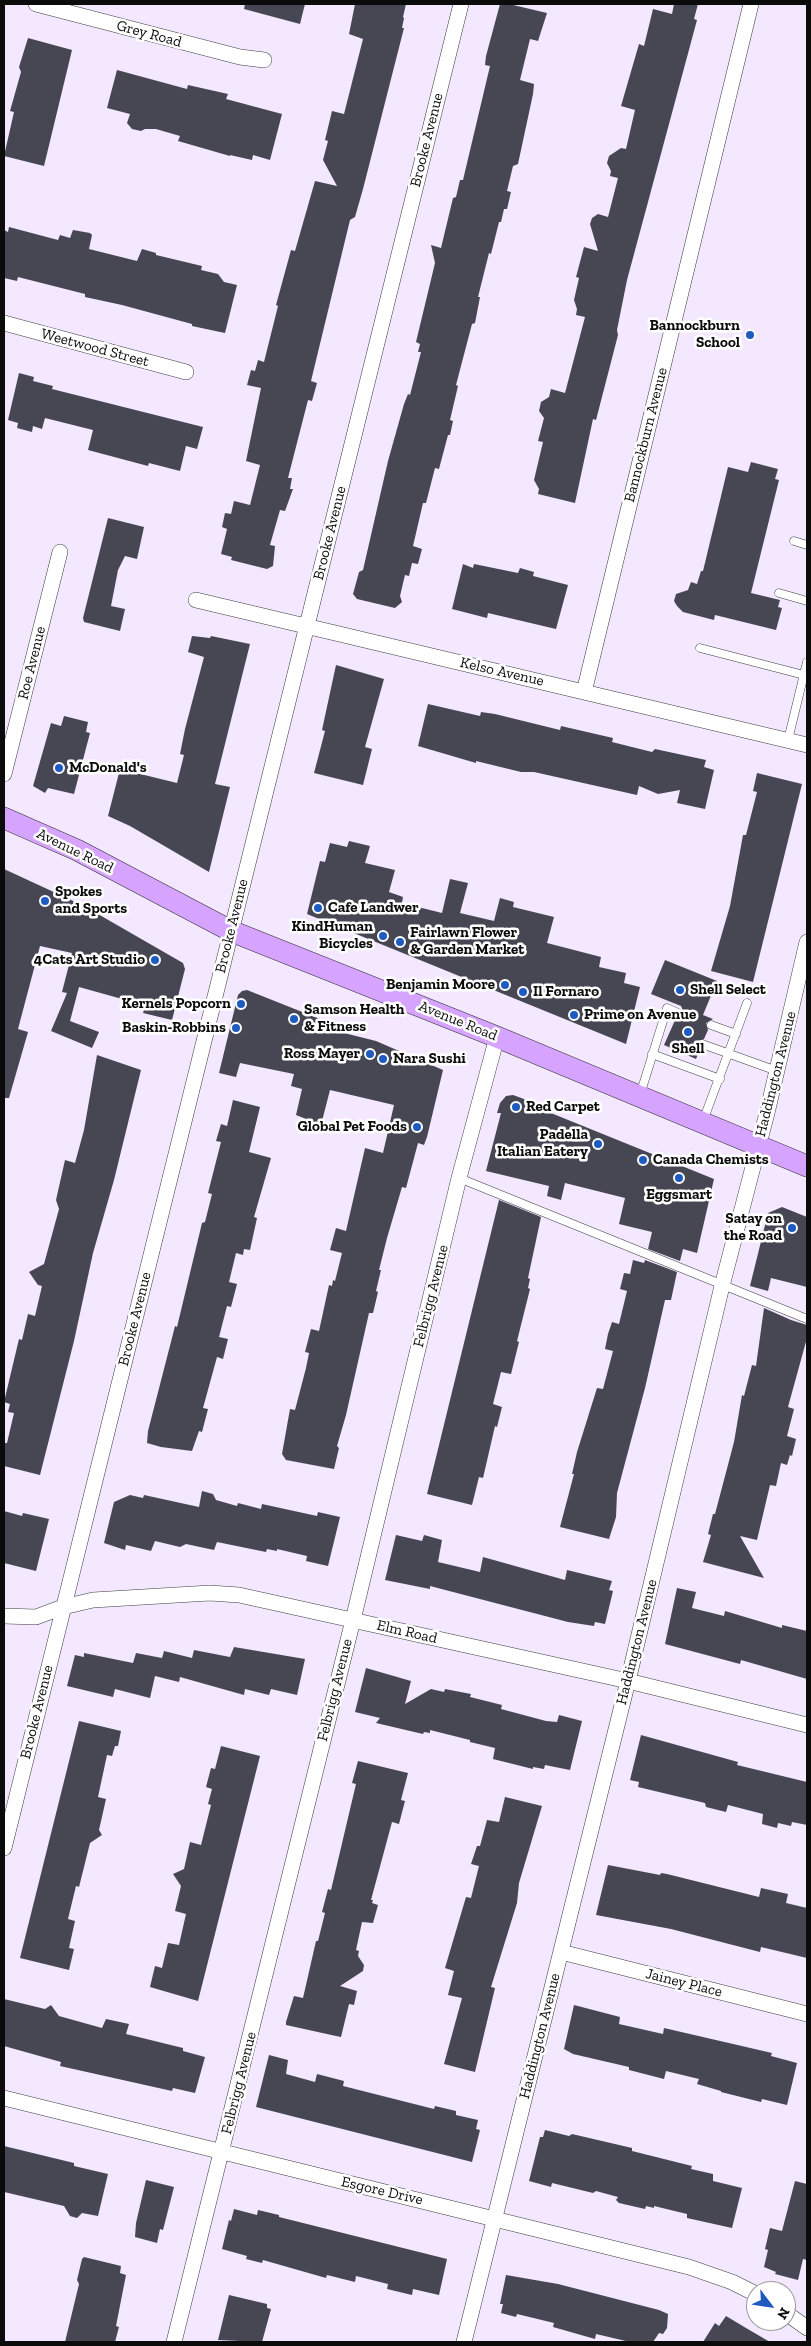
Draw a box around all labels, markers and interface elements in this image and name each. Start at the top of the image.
street label: Grey Road [114,17,184,51]
street label: Brooke Avenue [407,91,447,189]
place label: Bannockburn School [650,317,740,352]
street label: Weetwood Street [39,325,151,371]
marker: Bannockburn School [744,329,756,341]
street label: Bannockburn Avenue [621,366,671,504]
street label: Brooke Avenue [310,484,350,582]
street label: Roe Avenue [14,625,50,701]
street label: Kelso Avenue [458,654,546,690]
place label: McDonald's [69,759,147,777]
marker: McDonald's [53,762,65,774]
street label: Avenue Road [34,825,116,877]
street label: Brooke Avenue [212,877,252,975]
place label: Spokes and Sports [55,883,127,918]
marker: Spokes and Sports [39,895,51,907]
place label: Cafe Landwer [328,899,419,917]
marker: Cafe Landwer [312,902,324,914]
place label: KindHuman Bicycles [291,918,373,953]
place label: Fairlawn Flower & Garden Market [410,924,524,959]
marker: KindHuman Bicycles [377,930,389,942]
marker: Fairlawn Flower & Garden Market [394,936,406,948]
place label: 4Cats Art Studio [34,951,145,969]
marker: 4Cats Art Studio [149,954,161,966]
place label: Benjamin Moore [386,976,495,994]
marker: Benjamin Moore [499,979,511,991]
place label: Shell Select [690,981,766,999]
place label: Il Fornaro [533,983,599,1001]
marker: Shell Select [674,984,686,996]
marker: Il Fornaro [517,986,529,998]
place label: Kernels Popcorn [122,995,231,1013]
street label: Avenue Road [416,997,500,1045]
marker: Kernels Popcorn [235,998,247,1010]
place label: Samson Health & Fitness [304,1001,404,1036]
place label: Prime on Avenue [584,1006,696,1024]
marker: Prime on Avenue [568,1009,580,1021]
street label: Haddington Avenue [752,1009,800,1139]
marker: Samson Health & Fitness [288,1013,300,1025]
place label: Baskin-Robbins [122,1019,226,1037]
marker: Baskin-Robbins [230,1022,242,1034]
marker: Shell [682,1026,694,1038]
place label: Shell [672,1040,704,1058]
place label: Ross Mayer [284,1045,360,1063]
marker: Ross Mayer [364,1048,376,1060]
place label: Nara Sushi [393,1050,466,1068]
marker: Nara Sushi [377,1053,389,1065]
place label: Red Carpet [526,1098,600,1116]
marker: Red Carpet [510,1101,522,1113]
place label: Global Pet Foods [298,1118,407,1136]
marker: Global Pet Foods [411,1121,423,1133]
place label: Padella Italian Eatery [497,1126,588,1161]
marker: Padella Italian Eatery [592,1138,604,1150]
place label: Canada Chemists [653,1151,769,1169]
marker: Canada Chemists [637,1154,649,1166]
marker: Eggsmart [673,1172,685,1184]
place label: Eggsmart [646,1186,712,1204]
place label: Satay on the Road [724,1210,782,1245]
marker: Satay on the Road [786,1222,798,1234]
street label: Felbrigg Avenue [410,1243,452,1349]
street label: Brooke Avenue [115,1270,155,1368]
street label: Haddington Avenue [613,1577,661,1707]
street label: Elm Road [375,1616,439,1648]
street label: Felbrigg Avenue [314,1637,356,1743]
street label: Brooke Avenue [17,1663,57,1761]
street label: Jainey Place [644,1965,724,2001]
street label: Haddington Avenue [516,1971,564,2101]
street label: Felbrigg Avenue [218,2030,260,2136]
street label: Esgore Drive [339,2173,425,2209]
north arrow [746,2281,796,2331]
text: N [773,2305,793,2322]

